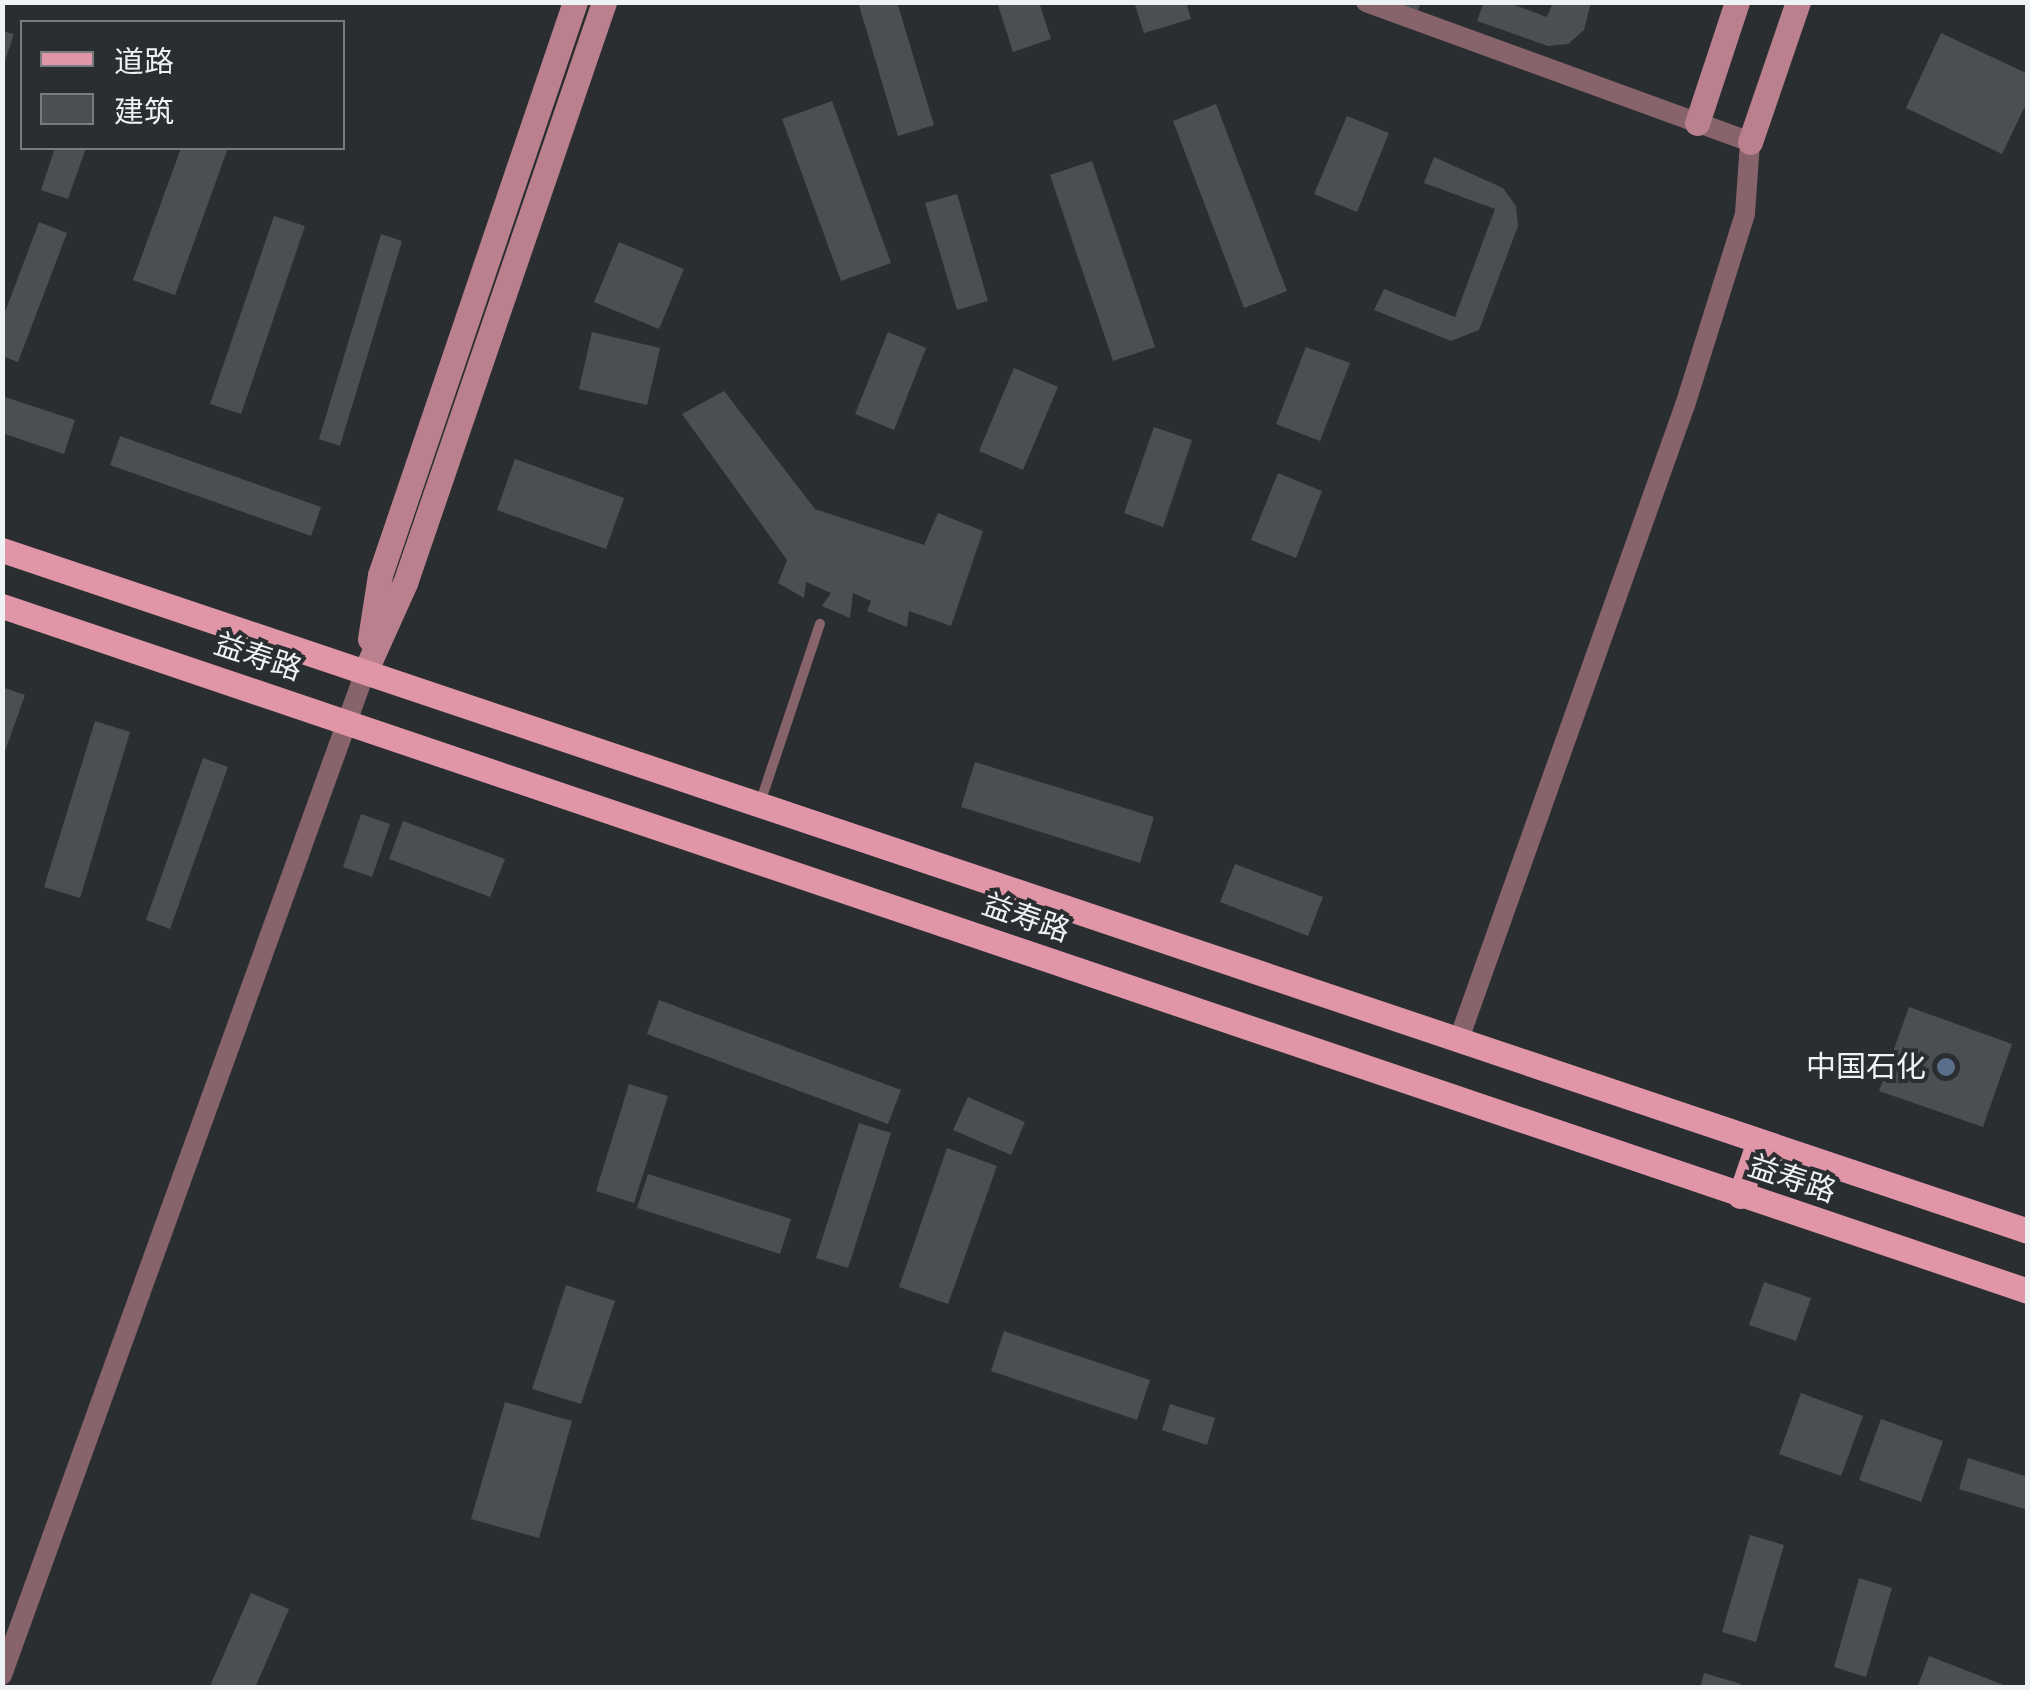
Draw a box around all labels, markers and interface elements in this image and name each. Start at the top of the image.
legend [20,20,345,150]
text: 道路 [114,44,174,79]
text: 建筑 [114,94,174,129]
street label: 益寿路 [210,626,306,688]
street label: 益寿路 [978,886,1074,950]
place label: 中国石化 [1806,1049,1926,1085]
marker: 中国石化 [1935,1056,1957,1078]
street label: 益寿路 [1744,1148,1840,1210]

